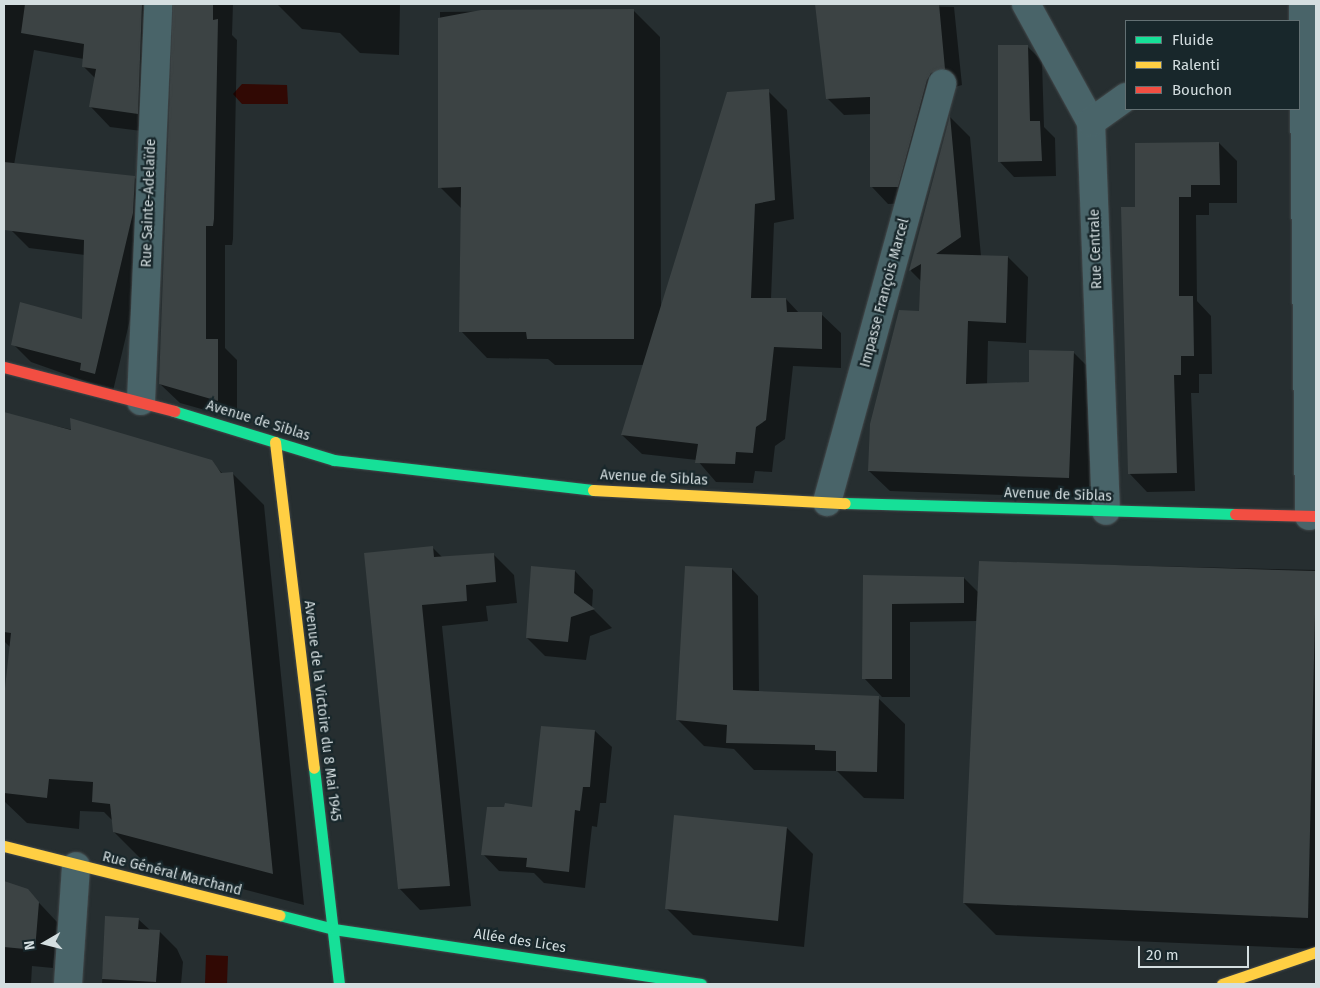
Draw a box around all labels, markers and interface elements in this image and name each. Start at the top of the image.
legend [1125,20,1300,110]
text: Fluide [1172,31,1214,49]
text: Ralenti [1172,56,1220,74]
text: Bouchon [1172,81,1232,99]
street label: Rue Sainte-Adelaïde [138,138,160,268]
street label: Rue Centrale [1086,209,1106,289]
street label: Impasse François Marcel [857,217,913,369]
street label: Avenue de Siblas [204,397,312,445]
street label: Avenue de Siblas [600,467,708,489]
street label: Avenue de Siblas [1004,485,1112,505]
street label: Avenue de la Victoire du 8 Mai 1945 [300,600,344,822]
street label: Rue Général Marchand [101,849,243,899]
north arrow [20,918,70,968]
street label: Allée des Lices [473,925,567,957]
scale bar [1140,936,1251,968]
text: N [21,939,39,951]
text: 20 m [1146,946,1179,964]

